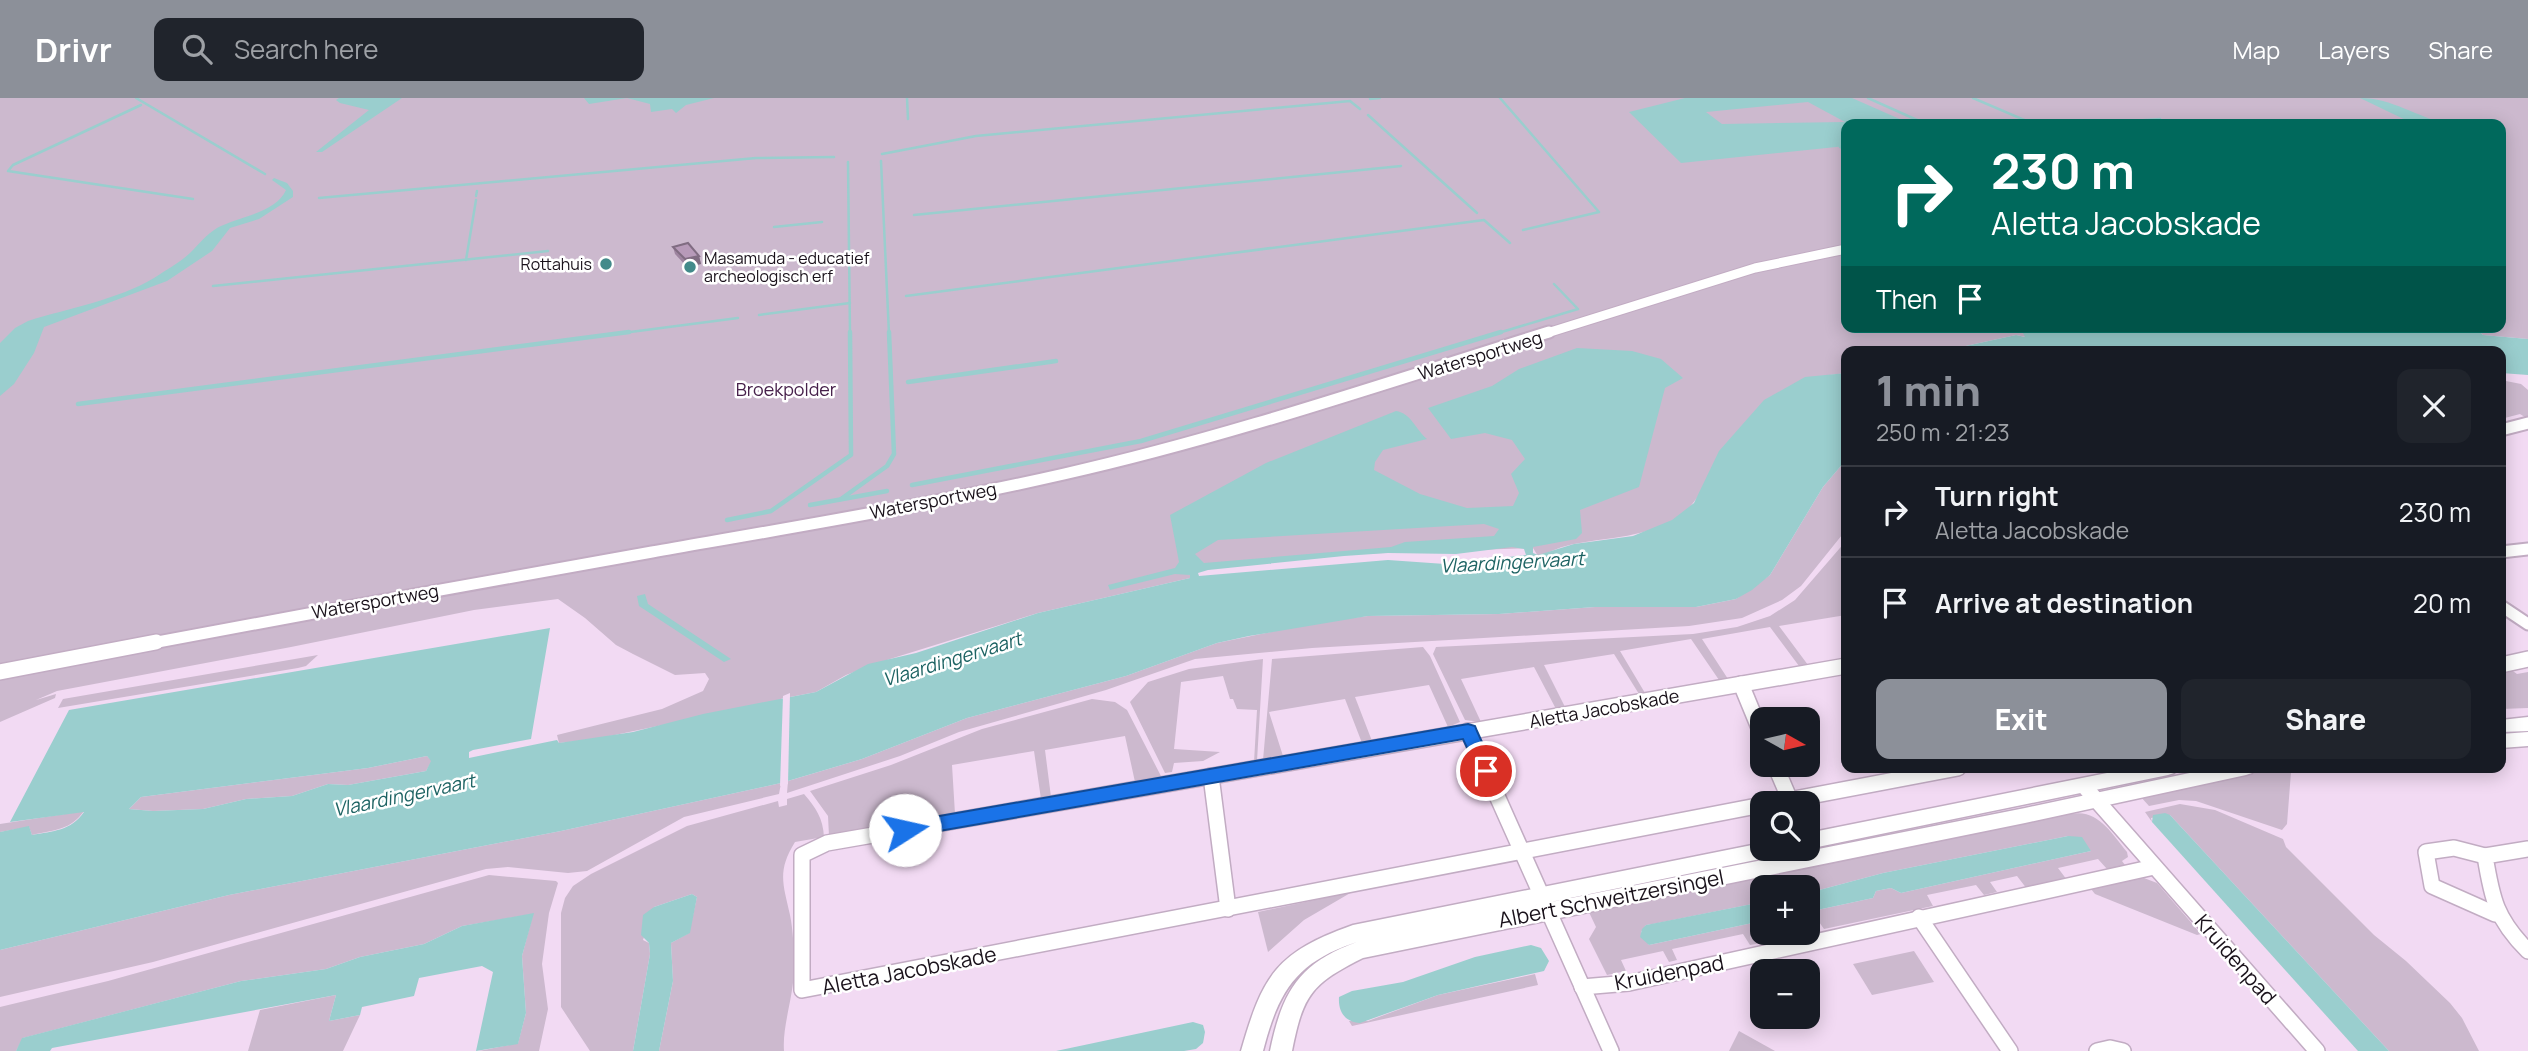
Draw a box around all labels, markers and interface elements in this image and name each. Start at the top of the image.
search box [154,18,644,81]
text: Drivr [35,27,112,72]
icon: search [178,30,216,68]
text: Search here [234,31,378,67]
text: Map [2233,33,2280,66]
text: Layers [2318,33,2390,66]
text: Share [2428,33,2493,66]
text: 230 m [1991,137,2135,204]
icon: right [1876,147,1967,238]
text: Aletta Jacobskade [1991,201,2261,245]
place label: Masamuda - educatief archeologisch erf [704,247,870,287]
place label: Rottahuis [521,253,592,275]
marker: Rottahuis [598,256,614,272]
marker: Masamuda - educatief archeologisch erf [682,259,698,275]
icon: arrive [1951,280,1989,318]
text: Then [1876,281,1937,317]
street label: Watersportweg [1415,325,1545,385]
text: 1 min [1876,361,1981,419]
button: close [2397,369,2471,443]
park label: Broekpolder [736,377,837,401]
text: 250 m · 21:23 [1876,416,2010,448]
street label: Watersportweg [868,476,998,524]
text: Turn right [1935,478,2059,514]
icon: right [1876,493,1914,531]
text: 230 m [2399,494,2471,530]
text: Aletta Jacobskade [1935,514,2129,546]
water label: Vlaardingervaart [1439,545,1587,579]
street label: Watersportweg [310,578,440,624]
icon: arrive [1876,584,1914,622]
text: Arrive at destination [1935,585,2193,621]
text: 20 m [2413,585,2471,621]
water label: Vlaardingervaart [879,625,1027,693]
button: Exit [1876,679,2167,759]
button: Share [2181,679,2471,759]
street label: Aletta Jacobskade [1527,683,1681,733]
north arrow [1750,707,1820,777]
map controls [1750,707,1820,1029]
pin [1456,741,1516,801]
icon: arrive [1467,752,1505,790]
water label: Vlaardingervaart [331,767,480,823]
button: search [1750,791,1820,861]
position arrow [868,793,942,867]
street label: Albert Schweitzersingel [1496,862,1726,934]
button: + [1750,875,1820,945]
street label: Kruidenpad [2189,908,2283,1010]
street label: Aletta Jacobskade [819,939,999,1001]
street label: Kruidenpad [1612,948,1726,996]
button: − [1750,959,1820,1029]

